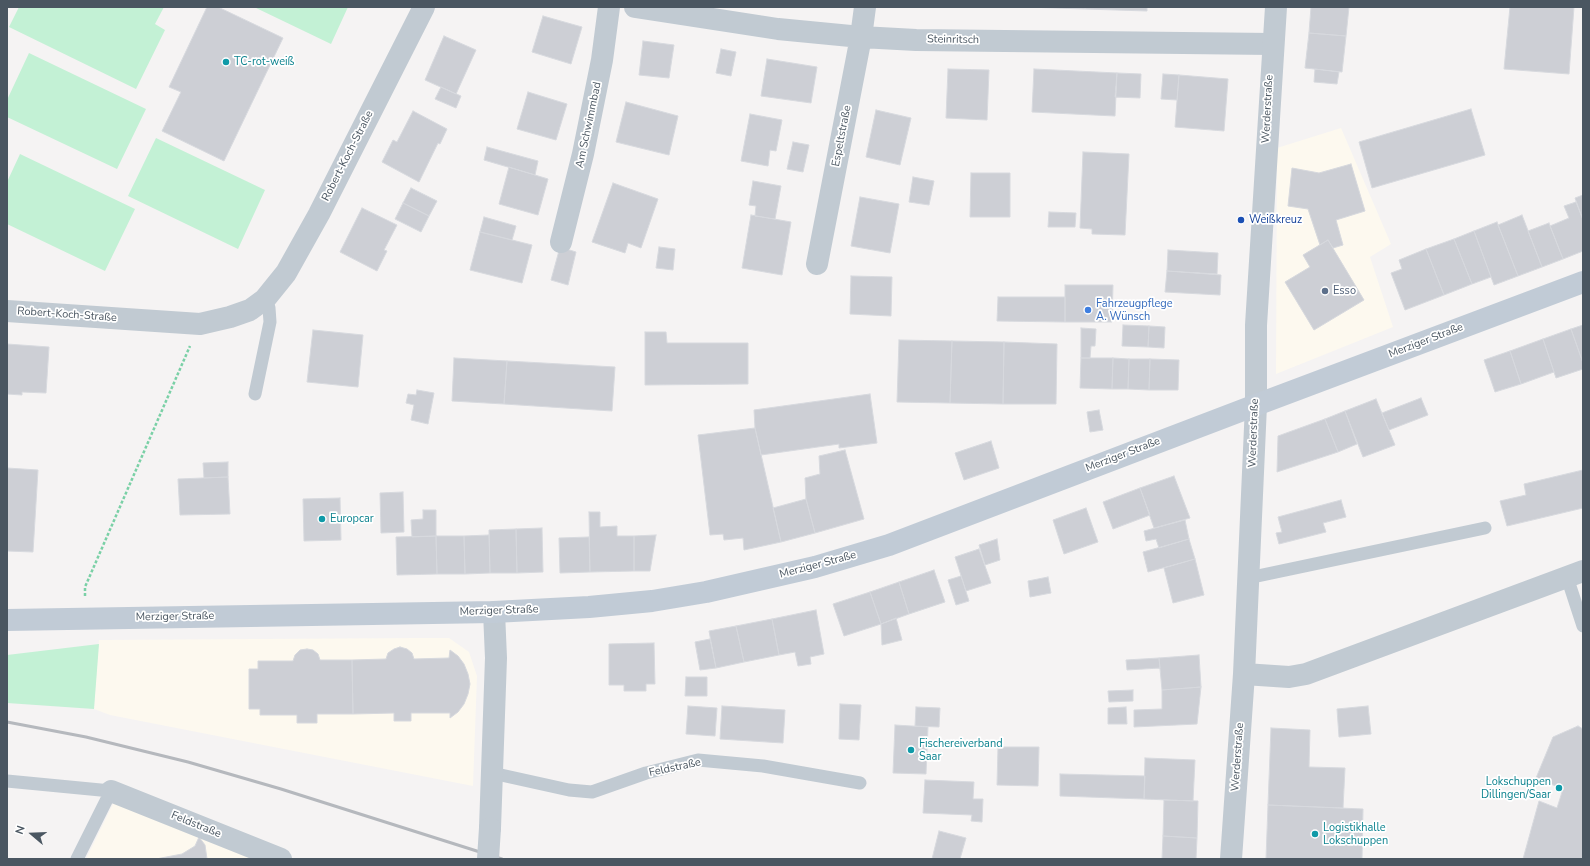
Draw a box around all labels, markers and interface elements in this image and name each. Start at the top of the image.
street label: Steinritsch [927,33,979,47]
place label: TC-rot-weiß [234,55,294,69]
marker: TC-rot-weiß [221,57,231,67]
street label: Werderstraße [1260,74,1276,144]
street label: Am Schwimmbad [573,81,605,169]
street label: Espeltstraße [830,104,854,168]
street label: Robert-Koch-Straße [319,109,377,203]
place label: Weißkreuz [1249,213,1302,227]
marker: Weißkreuz [1236,215,1246,225]
place label: Esso [1333,284,1356,298]
marker: Esso [1320,286,1330,296]
place label: Fahrzeugpflege A. Wünsch [1096,297,1173,323]
street label: Robert-Koch-Straße [17,305,117,325]
marker: Fahrzeugpflege A. Wünsch [1083,305,1093,315]
street label: Merziger Straße [1387,321,1465,361]
street label: Werderstraße [1246,398,1262,468]
street label: Merziger Straße [1084,435,1162,475]
place label: Europcar [330,512,374,526]
marker: Europcar [317,514,327,524]
street label: Merziger Straße [778,548,858,582]
street label: Merziger Straße [459,603,539,619]
street label: Merziger Straße [135,610,215,624]
street label: Werderstraße [1229,722,1247,792]
place label: Fischereiverband Saar [919,737,1003,763]
marker: Fischereiverband Saar [906,745,916,755]
street label: Feldstraße [648,756,702,780]
place label: Lokschuppen Dillingen/Saar [1481,775,1551,801]
marker: Lokschuppen Dillingen/Saar [1554,783,1564,793]
street label: Feldstraße [169,809,223,841]
north arrow [12,814,52,854]
place label: Logistikhalle Lokschuppen [1323,821,1388,847]
text: N [12,824,29,836]
marker: Logistikhalle Lokschuppen [1310,829,1320,839]

